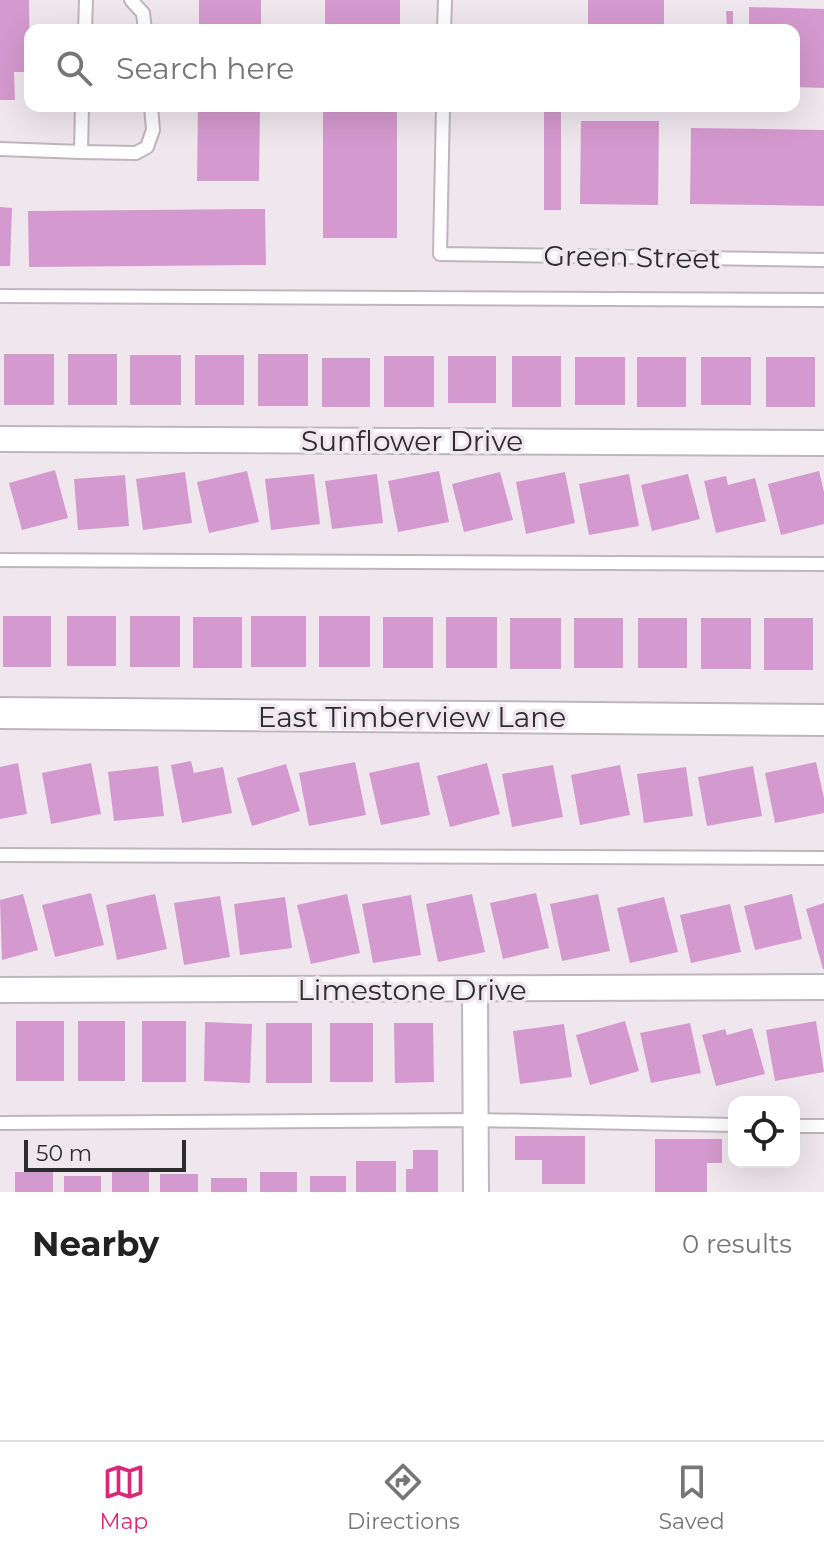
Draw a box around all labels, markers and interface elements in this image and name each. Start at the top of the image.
search box [24,24,800,112]
icon: search [52,46,96,90]
text: Search here [116,50,294,87]
street label: Green Street [543,238,721,276]
street label: Sunflower Drive [301,424,523,458]
street label: East Timberview Lane [258,700,566,734]
street label: Limestone Drive [297,973,527,1007]
map controls [728,1096,800,1168]
button: locate [728,1096,800,1168]
scale bar [24,1136,186,1172]
text: 50 m [36,1140,92,1167]
text: Nearby [32,1223,159,1265]
text: 0 results [682,1228,792,1260]
tab: Map [99,1460,148,1535]
tab: Directions [347,1460,460,1535]
tab: Saved [659,1460,725,1535]

